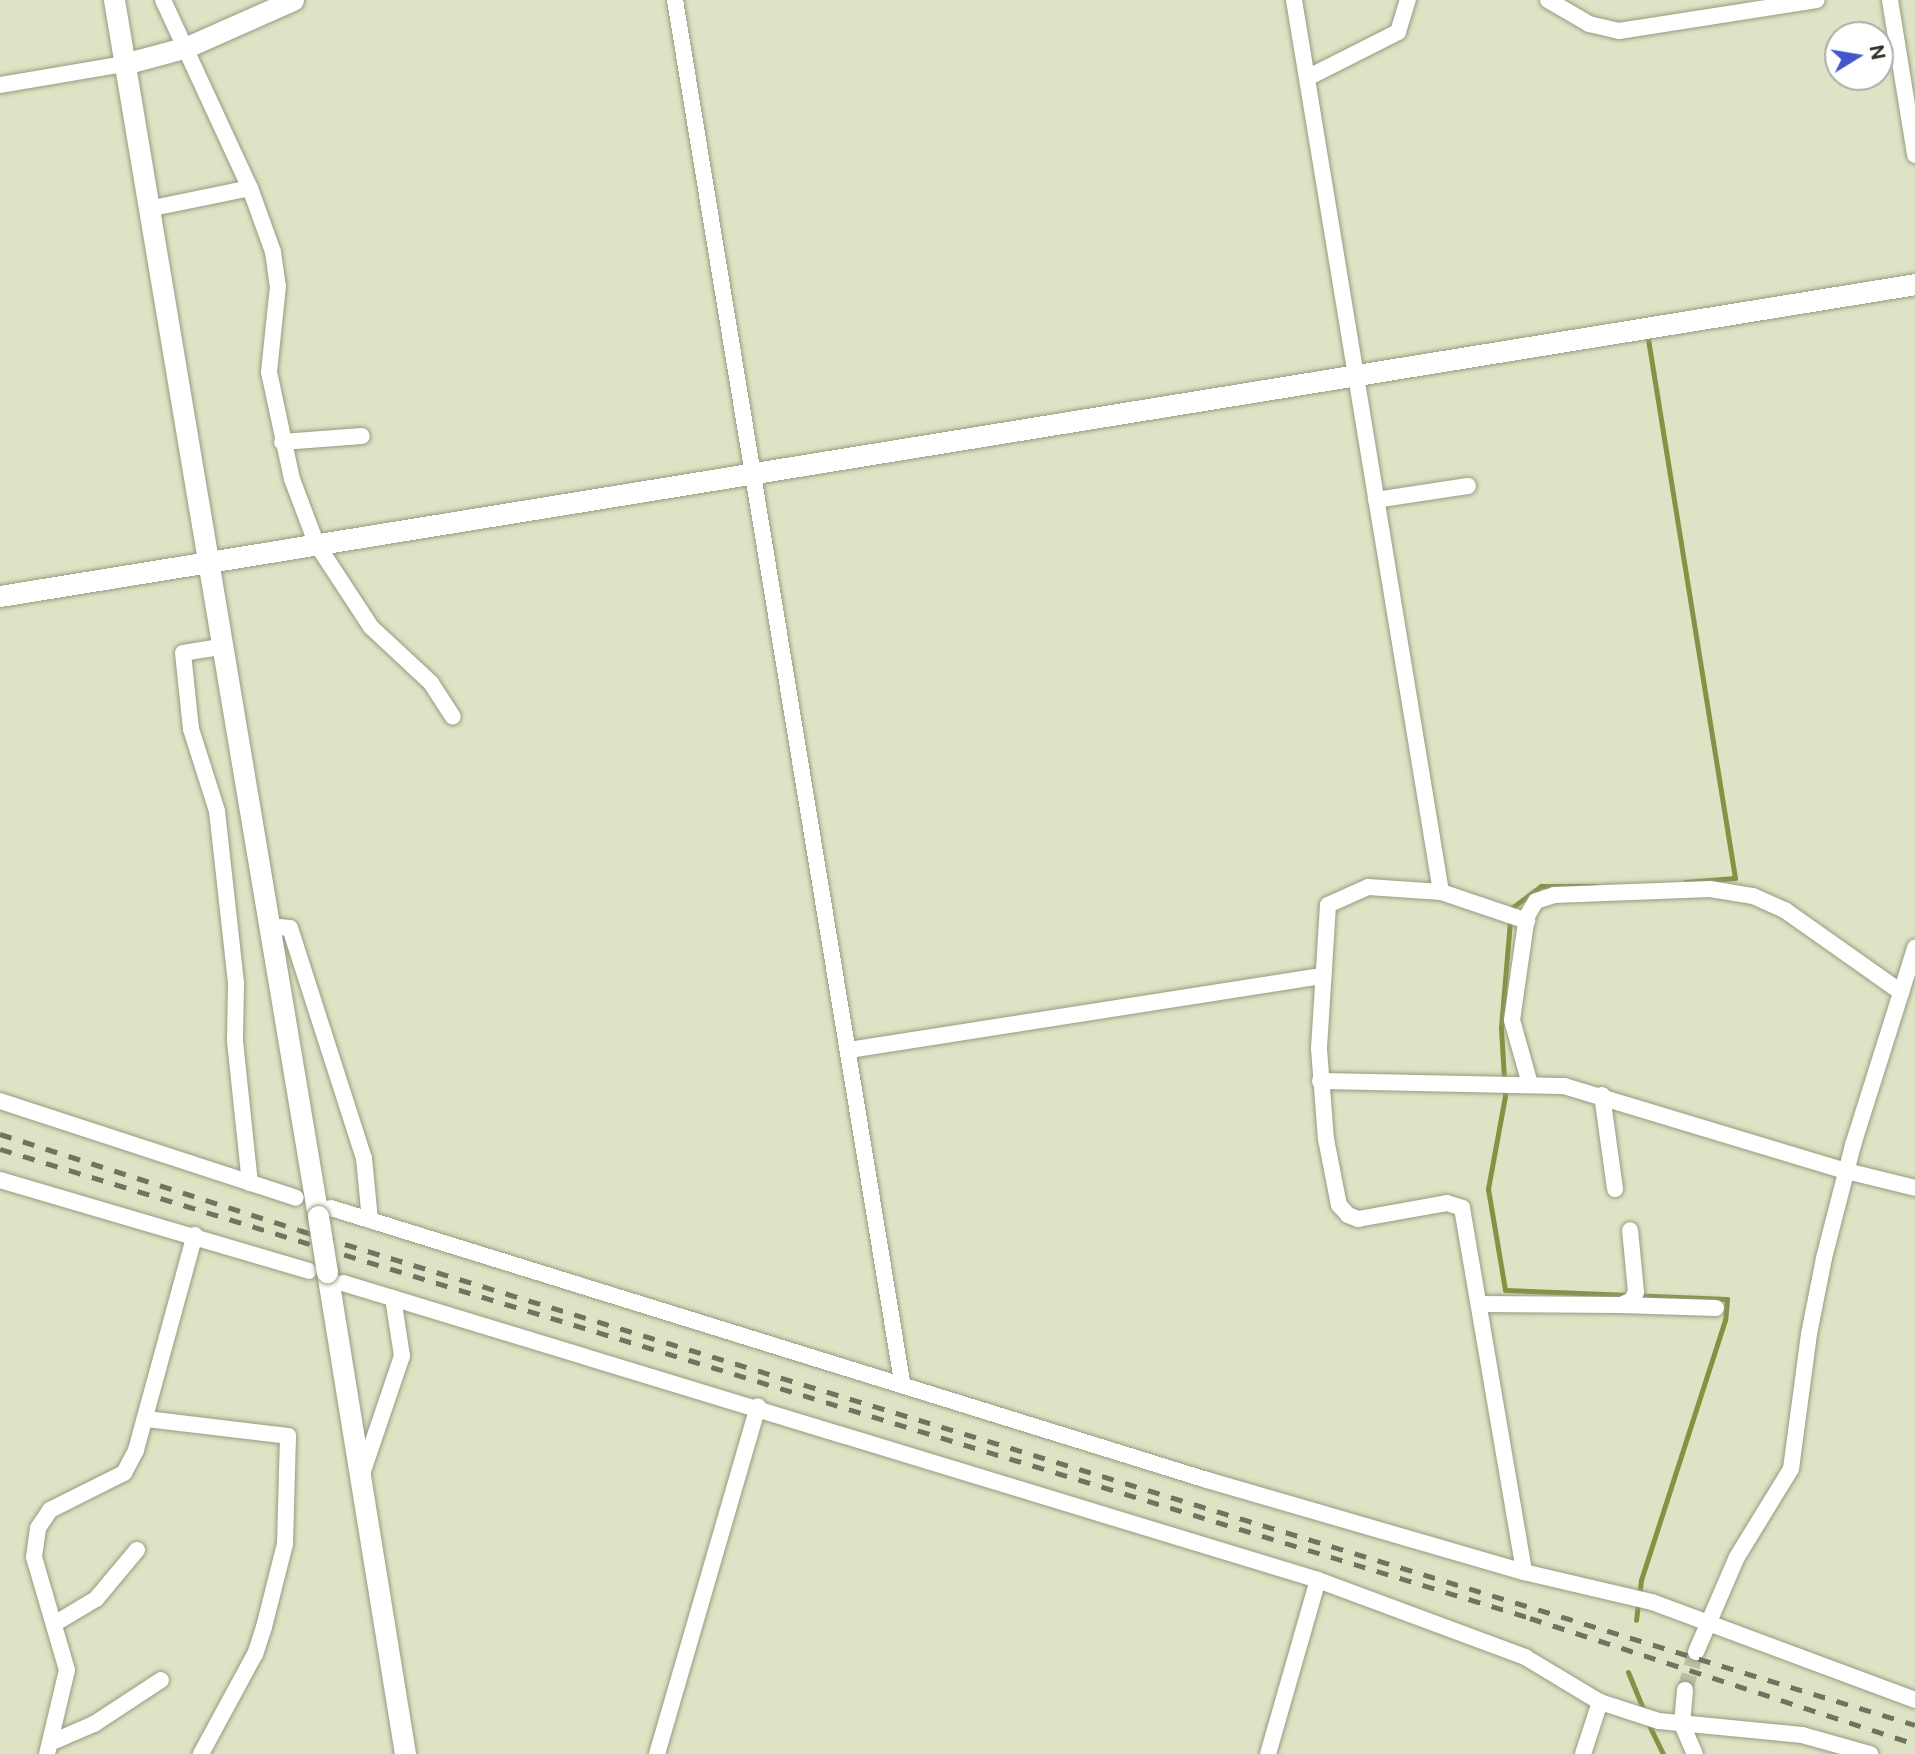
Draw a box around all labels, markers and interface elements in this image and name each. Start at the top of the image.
north arrow [1824,21,1894,91]
text: N [1865,43,1890,62]

